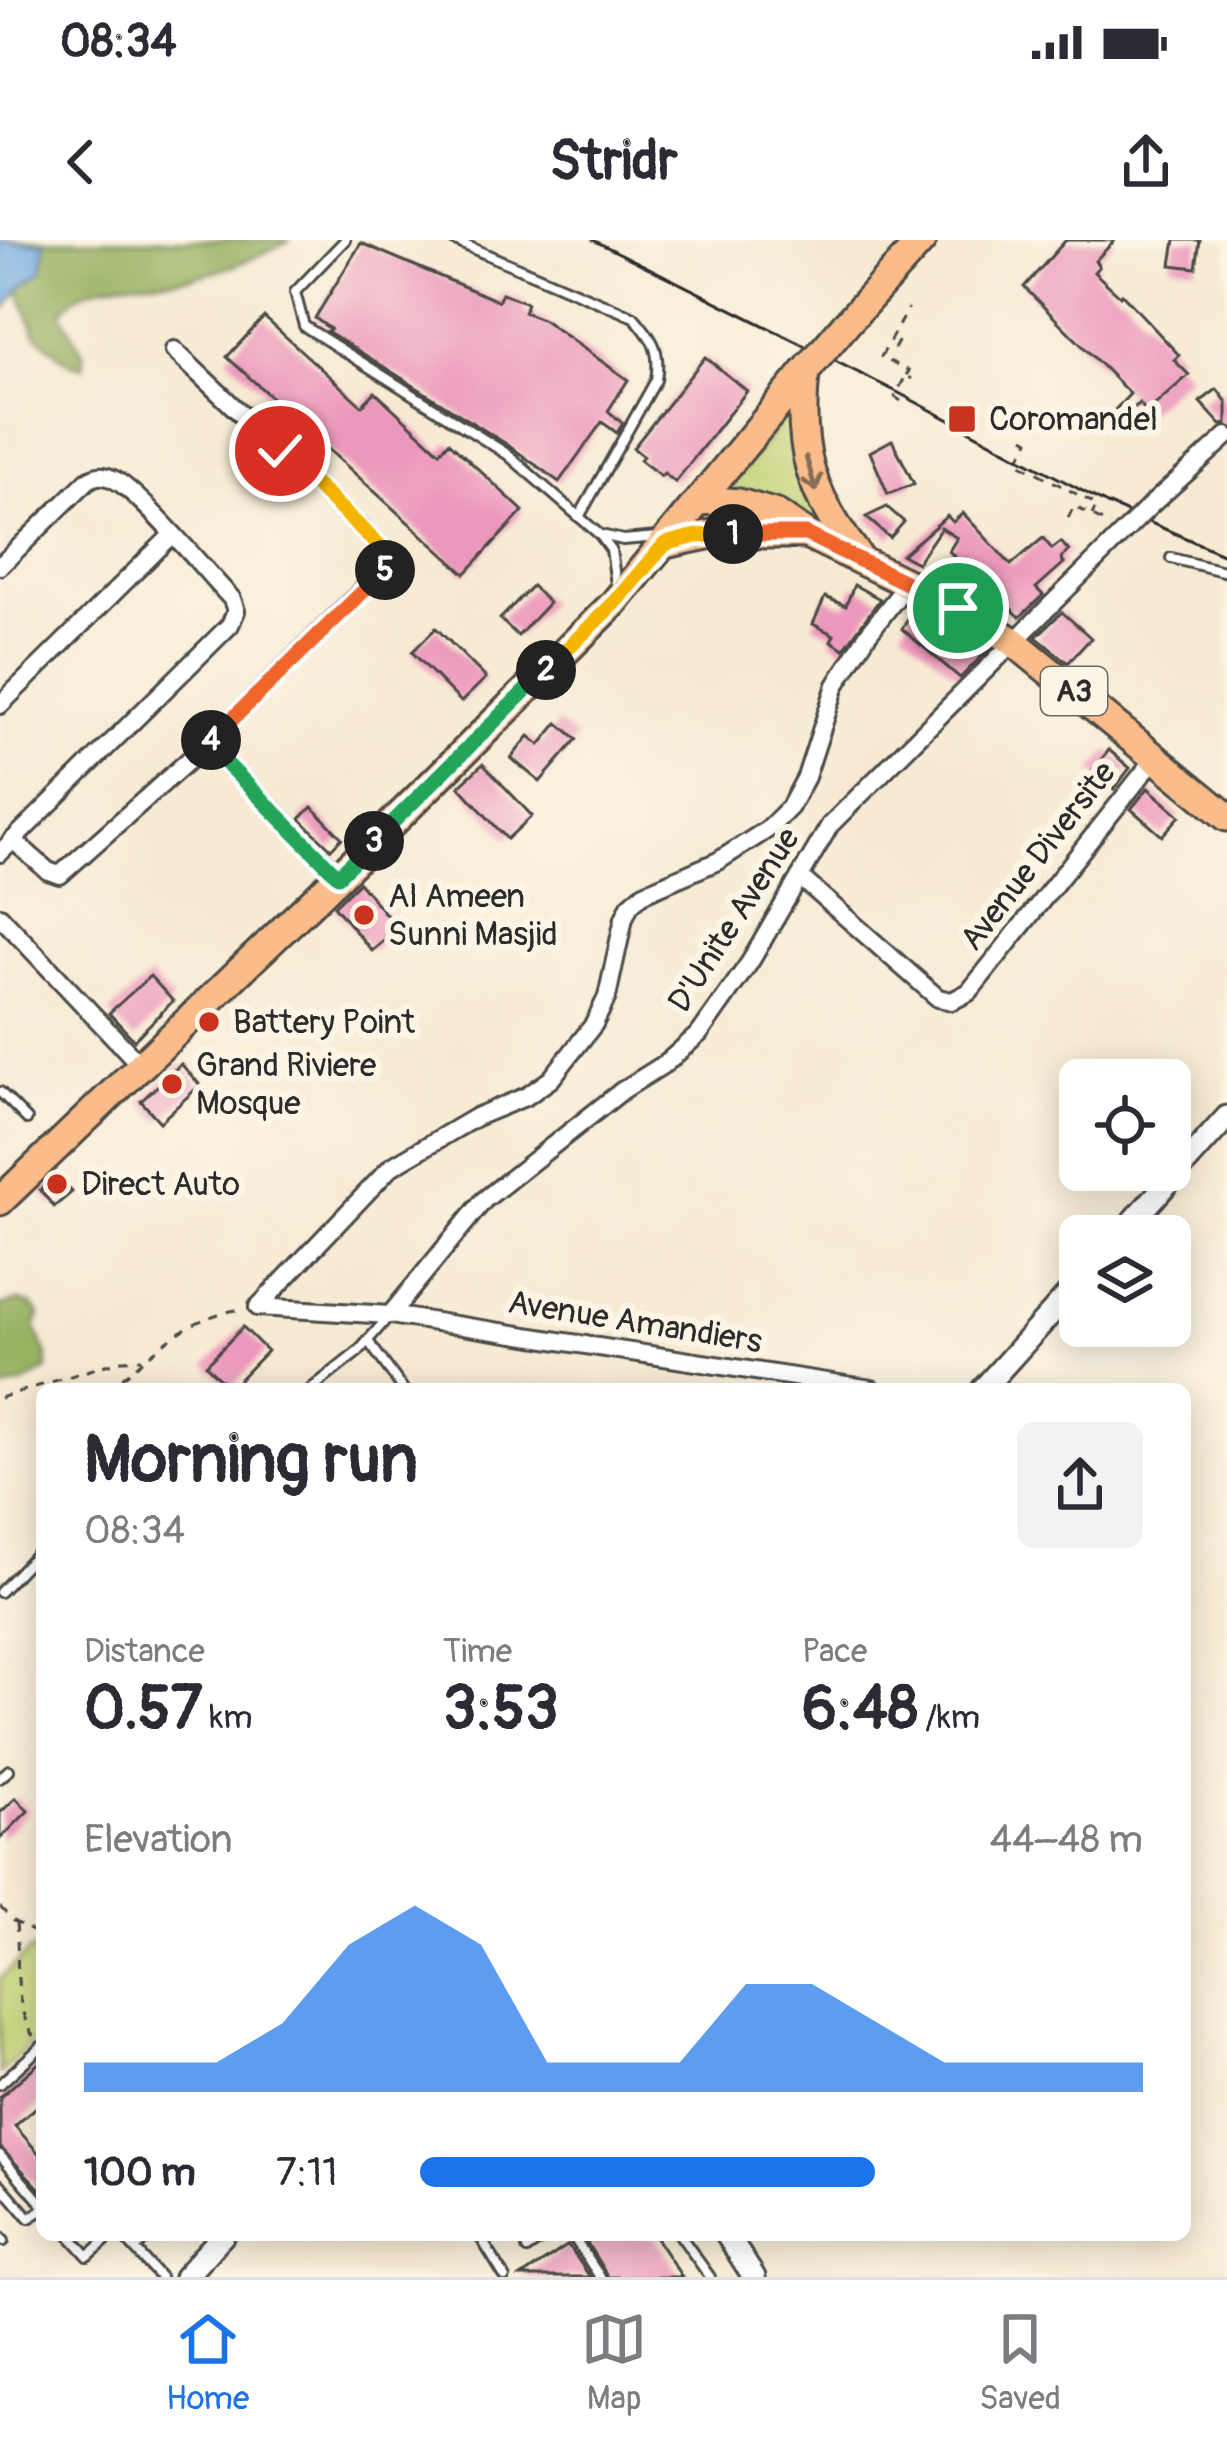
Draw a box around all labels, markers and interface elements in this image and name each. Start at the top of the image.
text: 08:34 [60,14,177,70]
text: Stridr [550,128,677,196]
icon: back [48,129,114,195]
icon: share [1113,129,1179,195]
place label: Coromandel [989,399,1158,440]
pin [229,400,331,502]
marker: Coromandel [946,403,978,435]
icon: check [247,418,313,484]
one-way arrow [801,454,823,492]
pin: 1 [703,504,763,564]
text: 1 [727,513,739,554]
pin: 5 [355,540,415,600]
text: 5 [376,549,394,590]
pin [907,557,1009,659]
icon: arrive [925,575,991,641]
pin: 2 [516,640,576,700]
text: 2 [537,649,555,690]
road number: A3 [1041,667,1107,715]
pin: 4 [181,710,241,770]
text: 4 [201,719,221,760]
street label: Avenue Diversite [951,753,1125,959]
pin: 3 [344,811,404,871]
text: 3 [365,820,383,861]
street label: D'Unite Avenue [659,820,809,1020]
place label: Al Ameen Sunni Masjid [388,876,558,955]
marker: Al Ameen Sunni Masjid [351,902,377,928]
place label: Battery Point [233,1002,416,1043]
marker: Battery Point [196,1009,222,1035]
place label: Grand Riviere Mosque [196,1045,376,1124]
map controls [1059,1059,1191,1347]
button: locate [1059,1059,1191,1191]
marker: Grand Riviere Mosque [159,1071,185,1097]
place label: Direct Auto [81,1164,240,1205]
marker: Direct Auto [44,1171,70,1197]
button: layers [1059,1215,1191,1347]
street label: Avenue Amandiers [505,1282,765,1362]
text: Morning run [84,1419,418,1502]
button: share [1017,1422,1143,1548]
text: 08:34 [84,1506,185,1555]
text: Distance [84,1631,205,1672]
text: Time [443,1631,512,1672]
text: Pace [802,1631,867,1672]
text: 0.57 [84,1672,202,1747]
text: 3:53 [443,1672,559,1747]
text: 6:48 [802,1672,918,1747]
text: km [202,1697,253,1738]
text: /km [918,1697,980,1738]
text: Elevation [84,1815,233,1864]
text: 44–48 m [989,1815,1143,1864]
text: 100 m [84,2148,196,2197]
text: 7:11 [276,2148,338,2197]
tab: Home [166,2306,249,2419]
tab: Map [581,2306,647,2419]
tab: Saved [979,2306,1061,2419]

